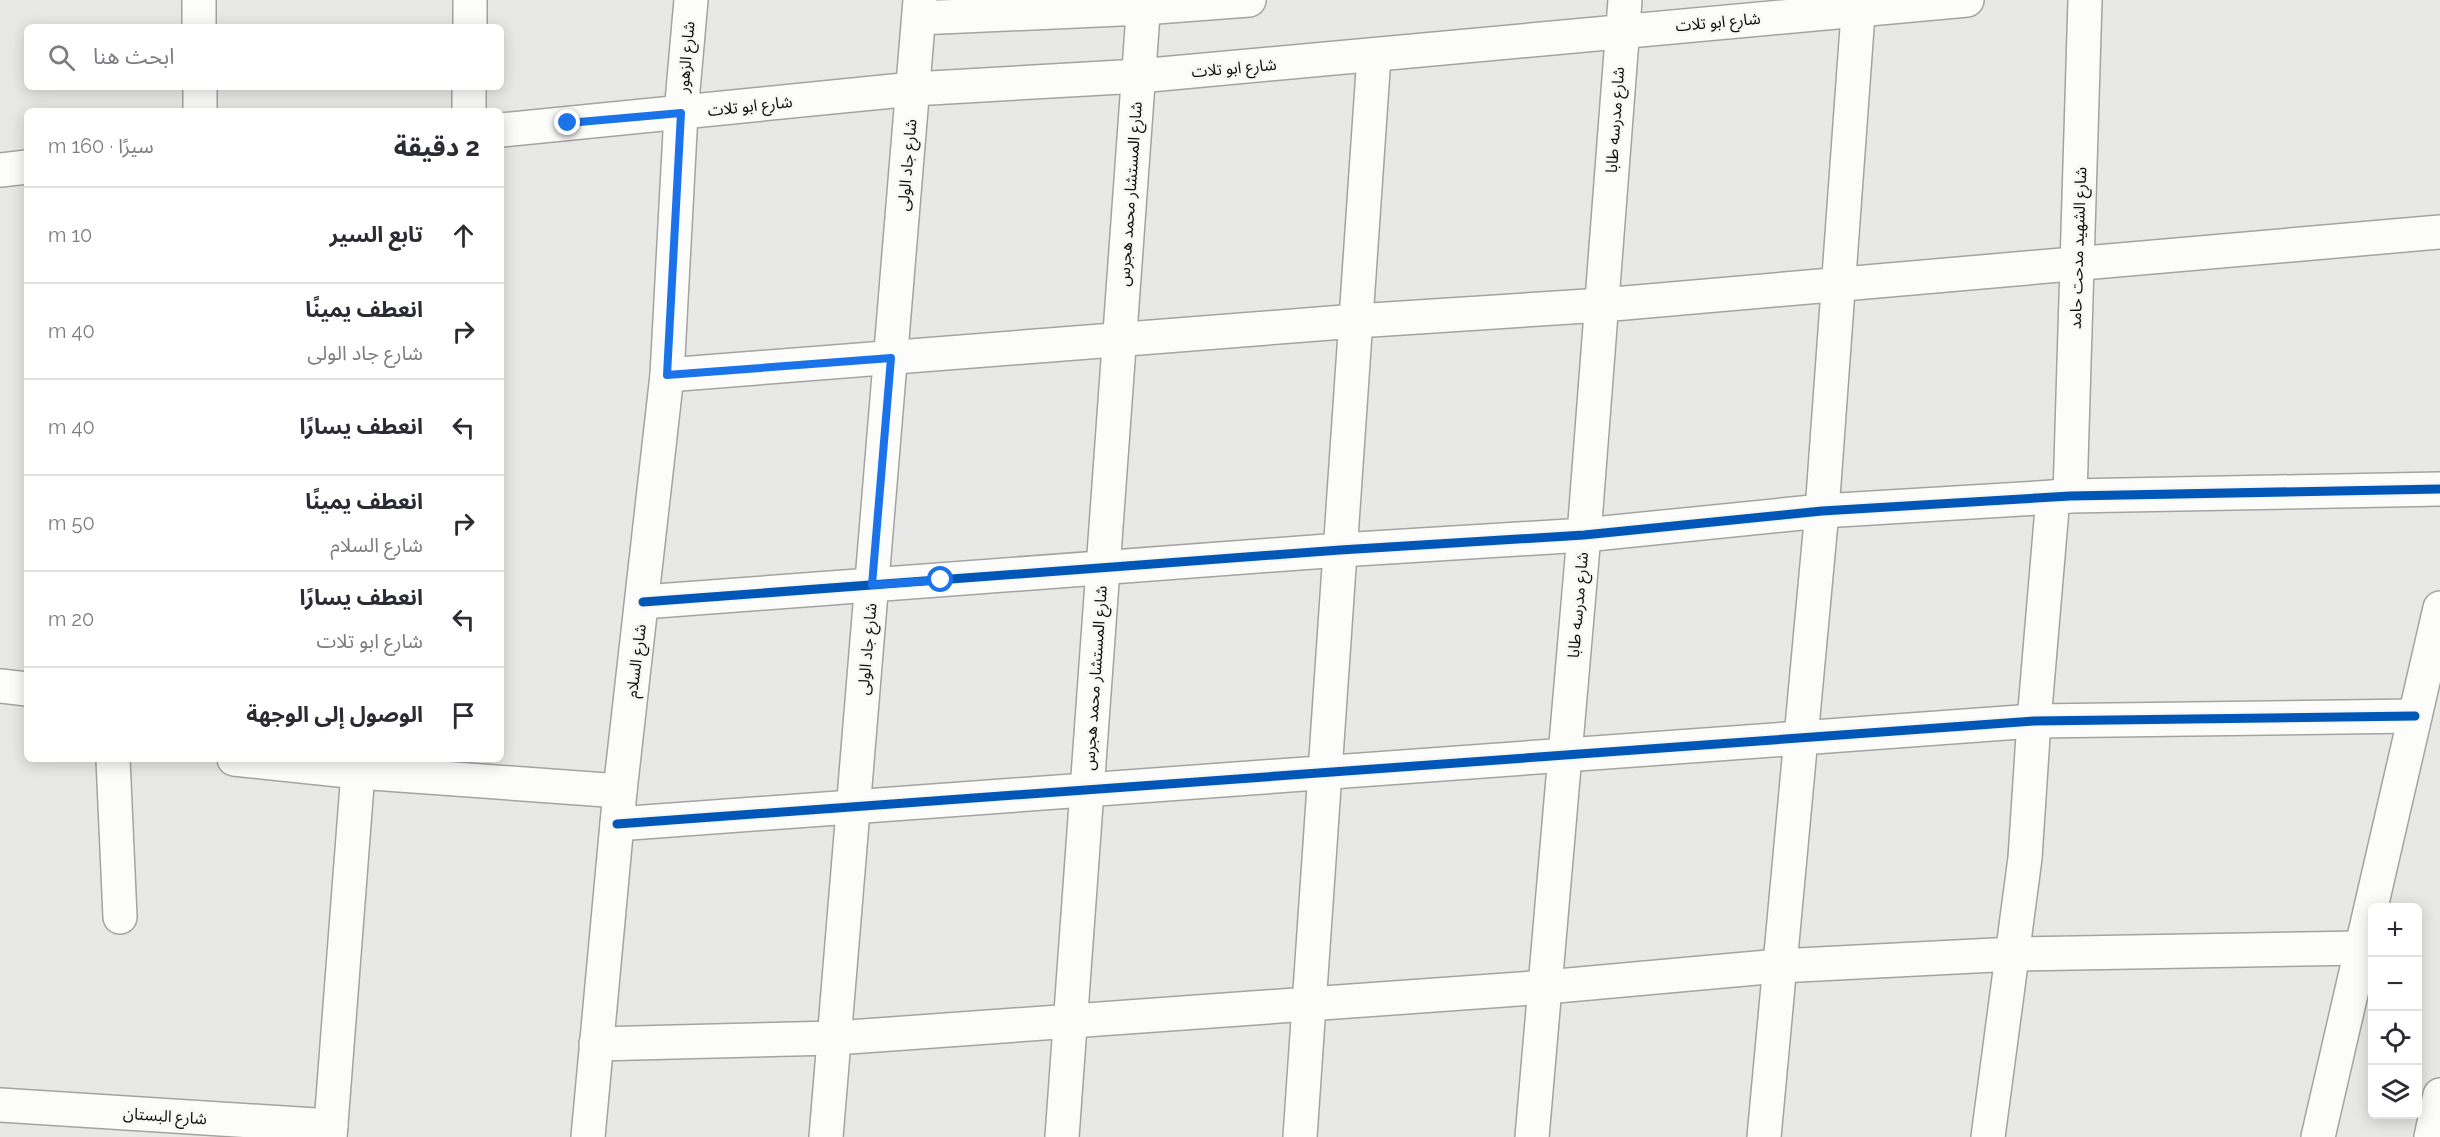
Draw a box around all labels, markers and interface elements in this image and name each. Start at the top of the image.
street label: شارع ابو تلات [1675,9,1762,38]
street label: شارع الزهور [673,21,702,95]
search box [24,24,504,90]
icon: search [45,41,78,74]
text: ابحث هنا [93,43,174,69]
street label: شارع ابو تلات [1191,55,1278,84]
street label: شارع مدرسه طابا [1602,66,1631,174]
street label: شارع ابو تلات [707,92,794,123]
street label: شارع المستشار محمد هجرس [1114,101,1149,287]
route end [554,109,580,135]
street label: شارع جاد الولى [894,118,923,212]
text: 2 دقيقة [394,132,480,162]
text: سيرًا · 160 m [48,134,154,158]
street label: شارع الشهيد مدحت حامد [2066,167,2093,330]
icon: ahead [447,219,480,252]
text: تابع السير [329,221,423,247]
text: 10 m [48,223,92,247]
text: انعطف يمينًا [305,296,423,322]
icon: right [447,315,480,348]
text: 40 m [48,319,95,343]
text: شارع جاد الولى [307,341,423,365]
icon: left [447,411,480,444]
text: انعطف يسارًا [300,413,423,439]
text: 40 m [48,415,95,439]
text: انعطف يمينًا [305,488,423,514]
icon: right [447,507,480,540]
text: 50 m [48,511,95,535]
text: شارع السلام [330,533,423,557]
street label: شارع مدرسه طابا [1564,551,1595,659]
route start [927,566,953,592]
text: انعطف يسارًا [300,584,423,610]
street label: شارع المستشار محمد هجرس [1079,585,1114,771]
street label: شارع جاد الولى [854,602,883,696]
icon: left [447,603,480,636]
text: 20 m [48,607,94,631]
street label: شارع السلام [622,623,653,699]
text: شارع ابو تلات [316,629,423,653]
icon: arrive [447,699,480,732]
text: الوصول إلى الوجهة [246,701,423,727]
map controls [2368,903,2422,1119]
button: + [2368,903,2422,957]
button: − [2368,957,2422,1011]
button: locate [2368,1011,2422,1065]
button: layers [2368,1065,2422,1119]
street label: شارع البستان [122,1104,208,1131]

